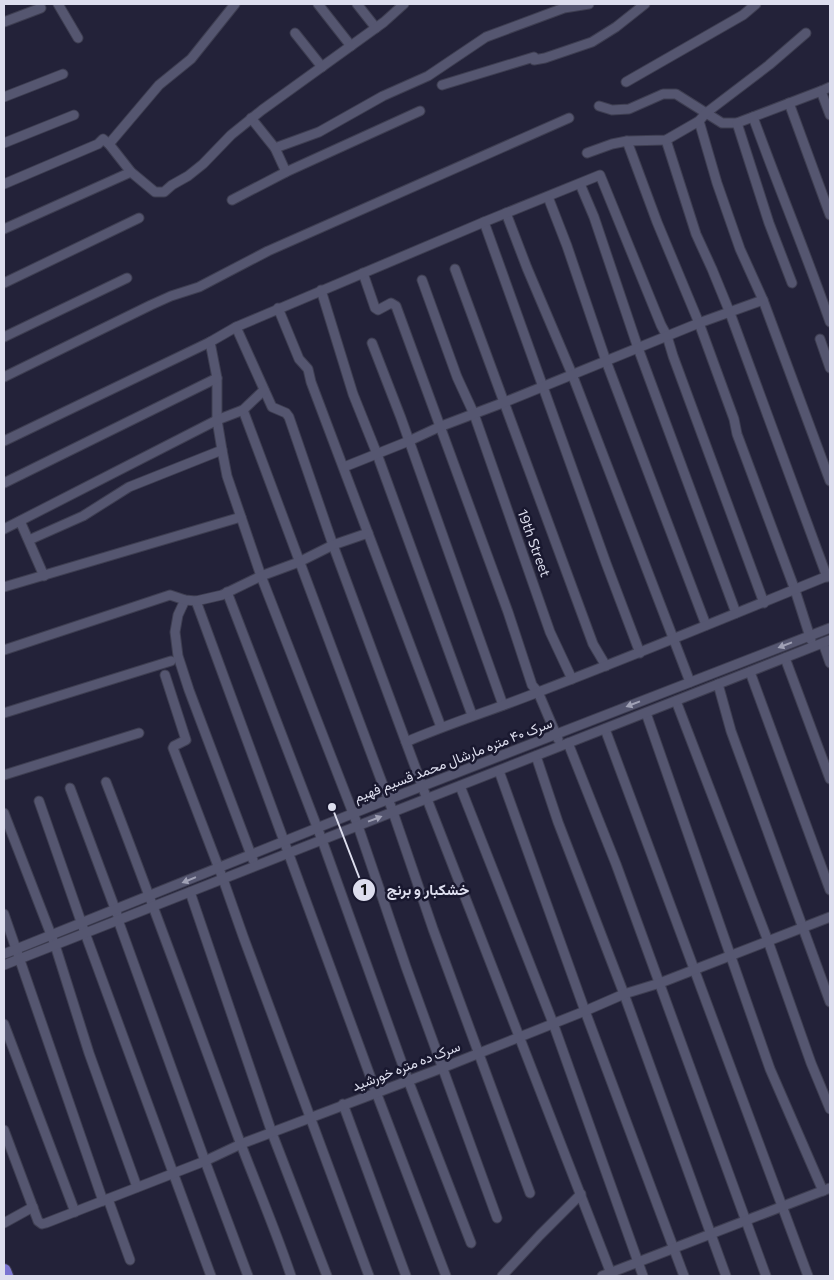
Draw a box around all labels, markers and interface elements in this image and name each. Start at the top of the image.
street label: 19th Street [514,507,555,579]
one-way arrow [778,642,792,650]
one-way arrow [626,701,641,709]
street label: سرک ۴۰ متره مارشال محمد قسیم فهیم [351,714,555,807]
one-way arrow [368,815,383,823]
callout: خشکبار و برنج [351,875,479,905]
one-way arrow [182,876,196,884]
text: 1 [361,880,367,898]
text: خشکبار و برنج [387,880,469,900]
street label: سرک ده متره خورشید [349,1037,463,1095]

